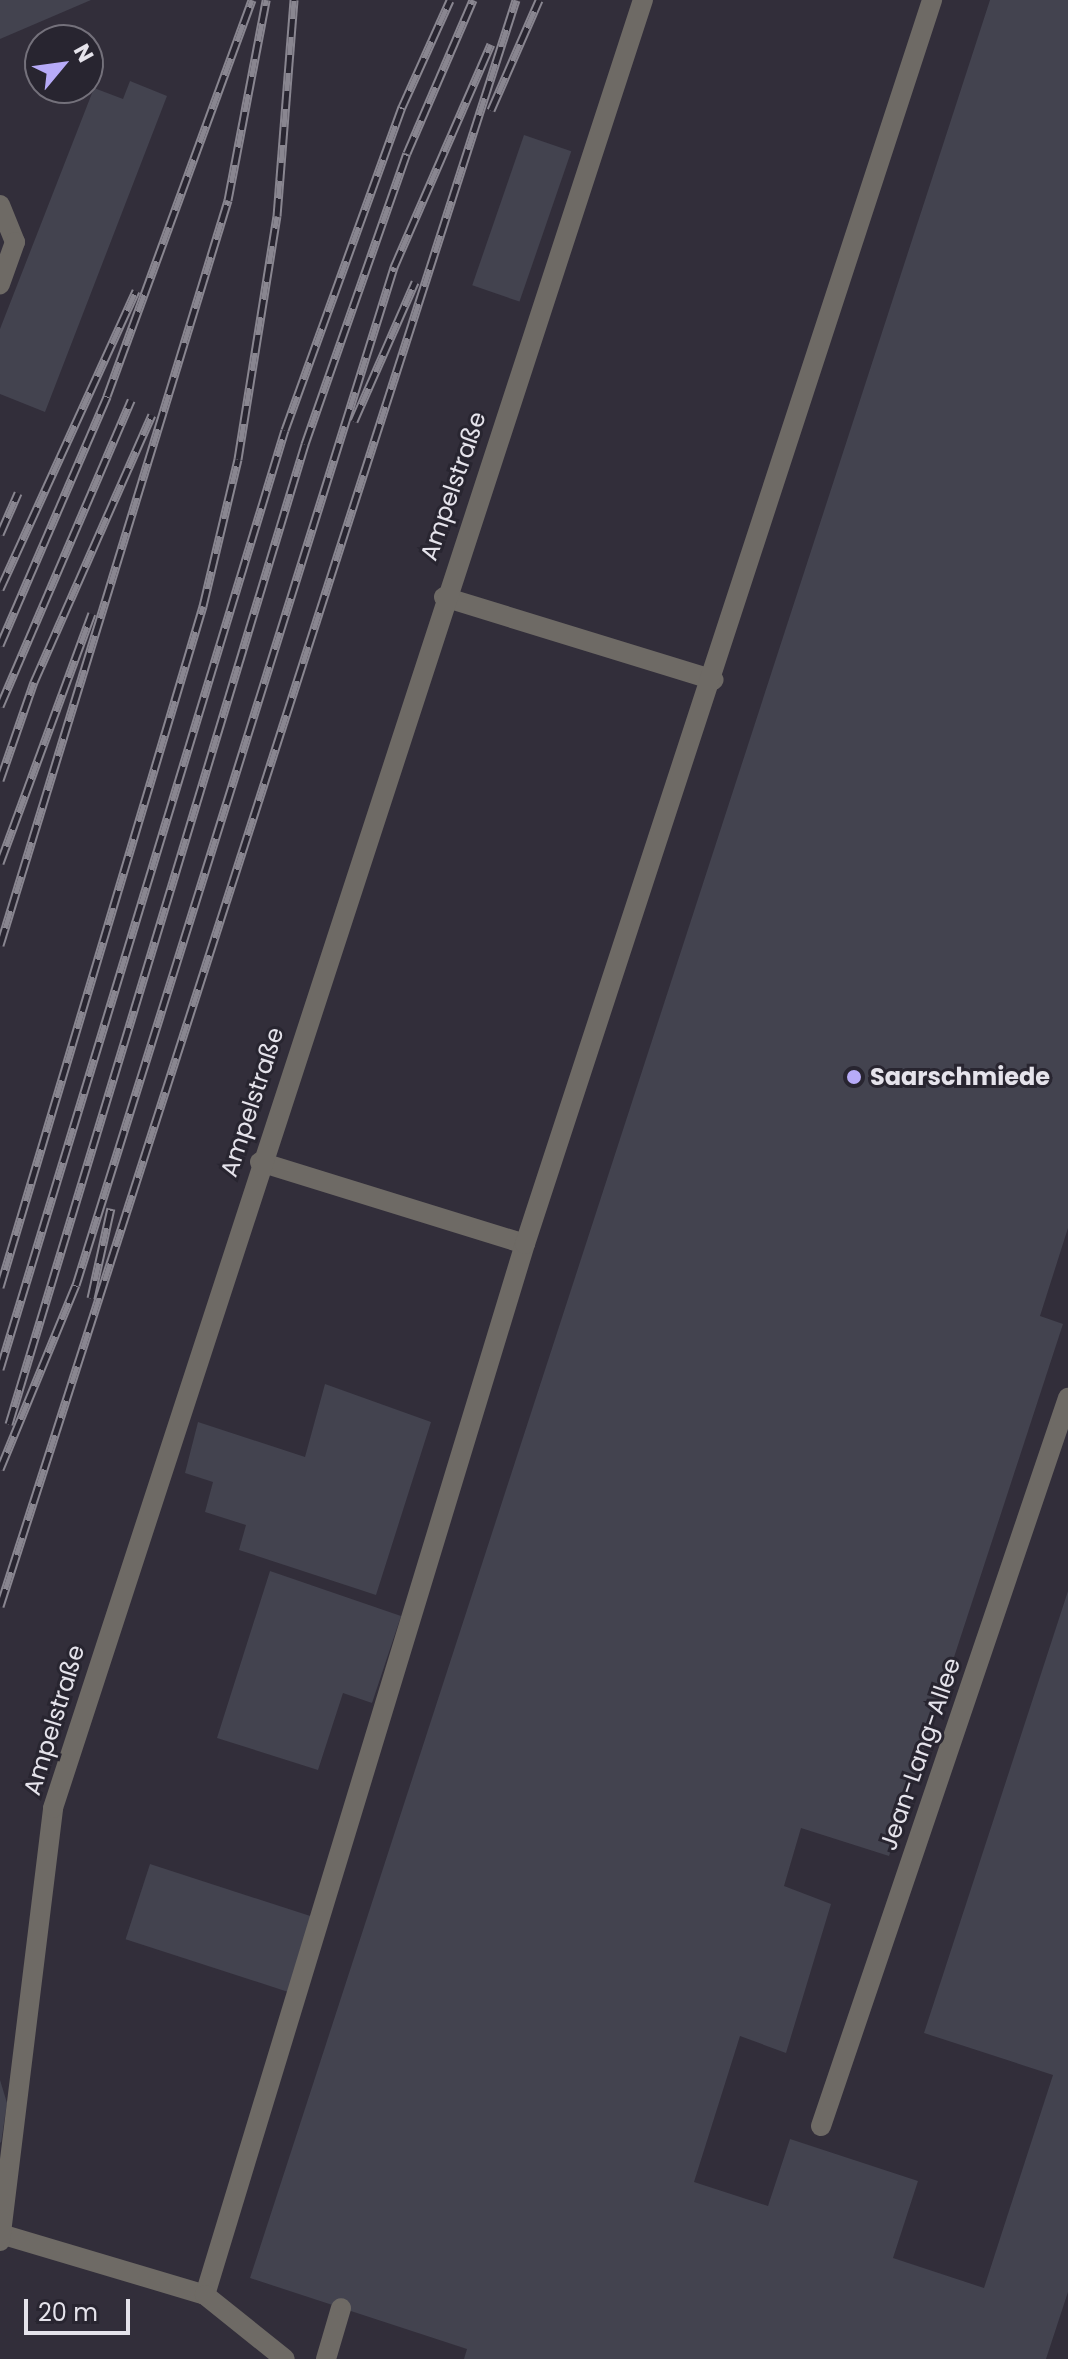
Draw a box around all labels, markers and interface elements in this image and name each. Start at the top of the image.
north arrow [24,24,104,104]
text: N [66,38,101,68]
street label: Ampelstraße [414,408,492,564]
street label: Ampelstraße [214,1024,290,1180]
place label: Saarschmiede [870,1063,1050,1091]
marker: Saarschmiede [845,1068,863,1086]
street label: Ampelstraße [17,1641,91,1799]
street label: Jean-Lang-Allee [874,1654,966,1854]
scale bar [28,2283,134,2333]
text: 20 m [38,2296,98,2329]

